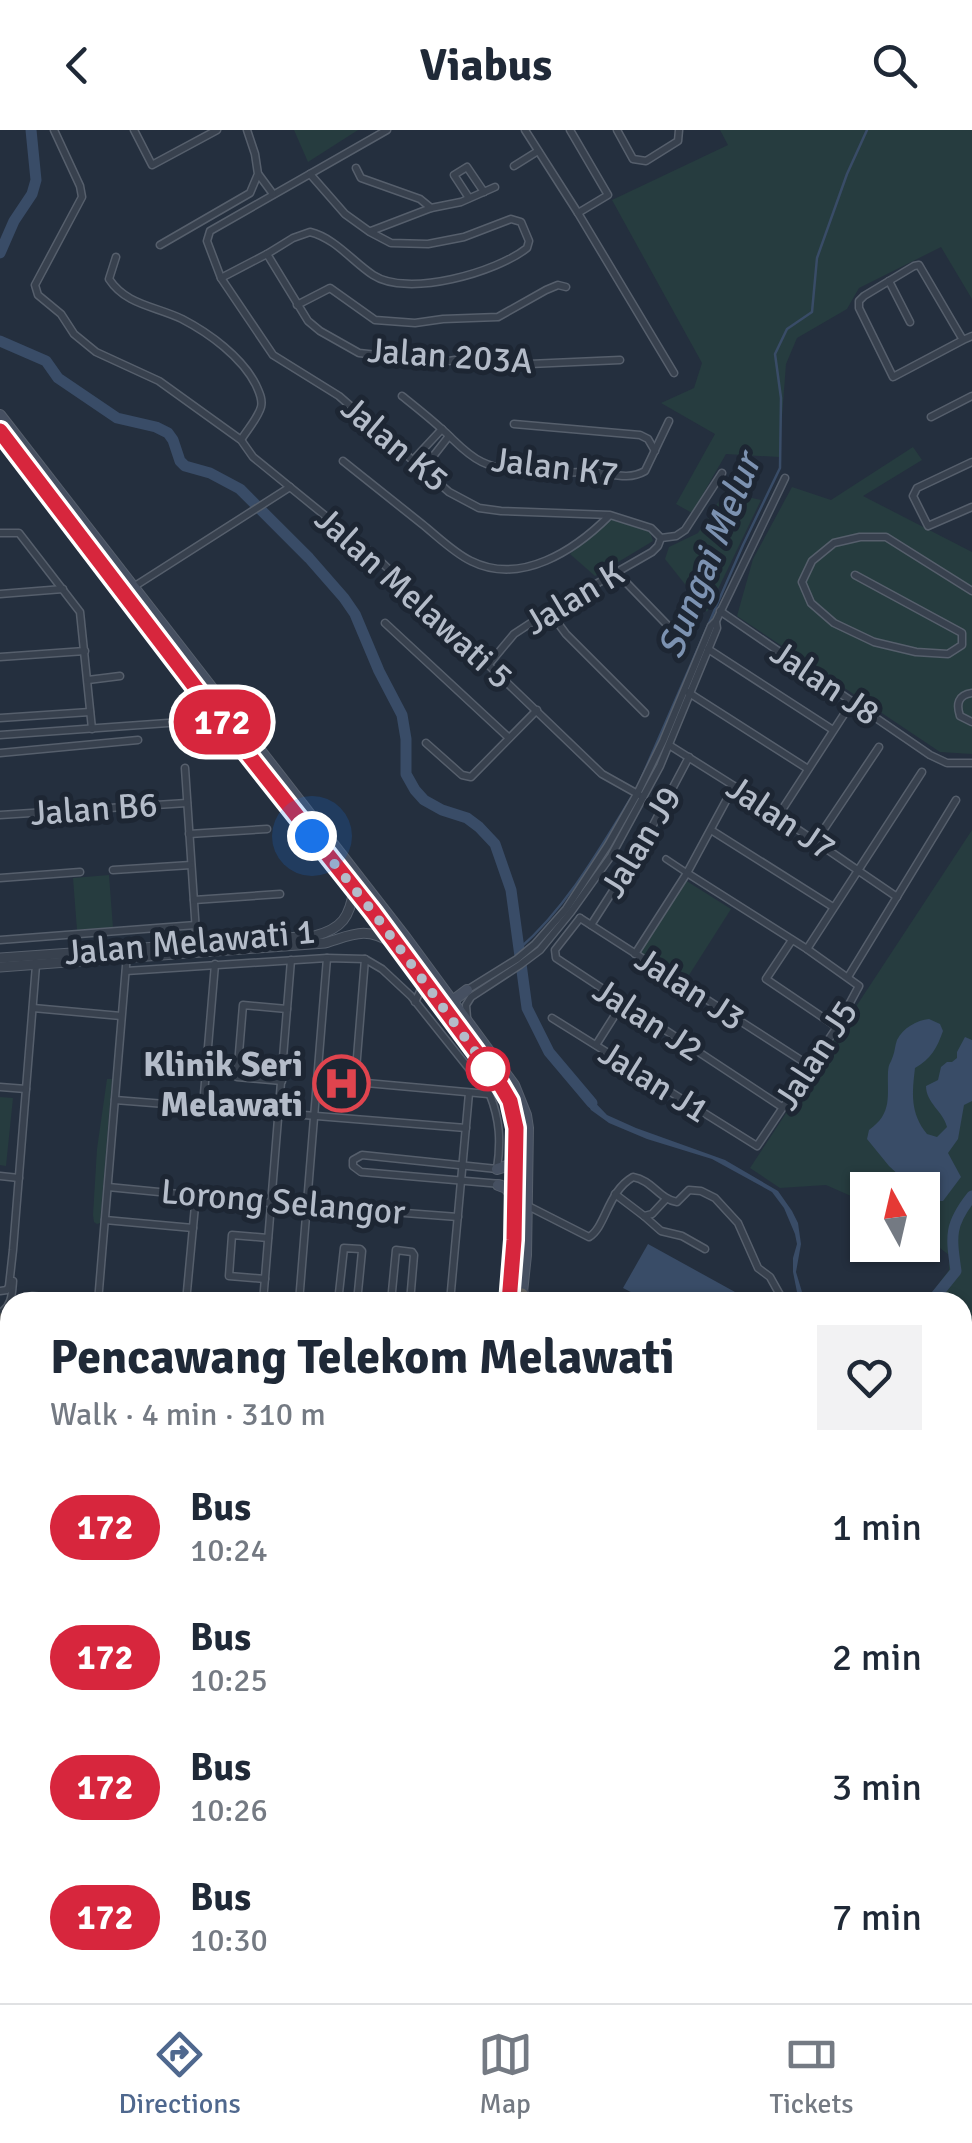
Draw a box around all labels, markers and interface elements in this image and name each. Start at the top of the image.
icon: back [50,38,105,93]
text: Viabus [420,38,552,93]
icon: search [867,38,922,93]
street label: Jalan 203A [366,329,534,383]
street label: Jalan K5 [332,387,458,501]
street label: Jalan K7 [489,438,621,496]
water label: Sungai Melur [647,442,773,665]
street label: Jalan Melawati 5 [306,498,522,698]
street label: Jalan K [517,552,632,644]
street label: Jalan J8 [762,631,888,735]
line badge: 172 [164,690,280,754]
text: 172 [194,701,250,744]
street label: Jalan J7 [718,766,844,870]
street label: Jalan J9 [591,779,691,905]
street label: Jalan B6 [29,783,159,835]
your location [287,811,337,861]
street label: Jalan Melawati 1 [63,910,317,974]
street label: Jalan J3 [627,938,753,1040]
street label: Jalan J2 [585,969,711,1071]
street label: Jalan J5 [765,992,867,1118]
street label: Jalan J1 [591,1031,717,1133]
place label: Klinik Seri Melawati [143,1043,303,1126]
unlabelled marker [467,1048,509,1090]
hospital icon: Klinik Seri Melawati [312,1054,372,1114]
street label: Lorong Selangor [159,1170,407,1234]
north arrow [850,1172,940,1262]
map controls [850,1172,940,1262]
button: heart [817,1325,922,1430]
text: Pencawang Telekom Melawati [50,1328,675,1387]
text: Walk · 4 min · 310 m [50,1395,326,1434]
text: Bus [190,1484,251,1531]
text: 1 min [832,1504,922,1551]
text: 172 [77,1506,133,1549]
text: 10:24 [190,1531,268,1570]
text: Bus [190,1614,251,1661]
text: 2 min [832,1634,922,1681]
text: 172 [77,1636,133,1679]
text: 10:25 [190,1661,268,1700]
text: Bus [190,1744,251,1791]
text: 3 min [832,1764,922,1811]
text: 172 [77,1766,133,1809]
text: 10:26 [190,1791,268,1830]
text: Bus [190,1874,251,1921]
text: 7 min [832,1894,922,1941]
text: 172 [77,1896,133,1939]
text: 10:30 [190,1921,268,1960]
tab: Directions [118,2027,241,2121]
tab: Map [478,2027,533,2121]
tab: Tickets [769,2027,854,2121]

